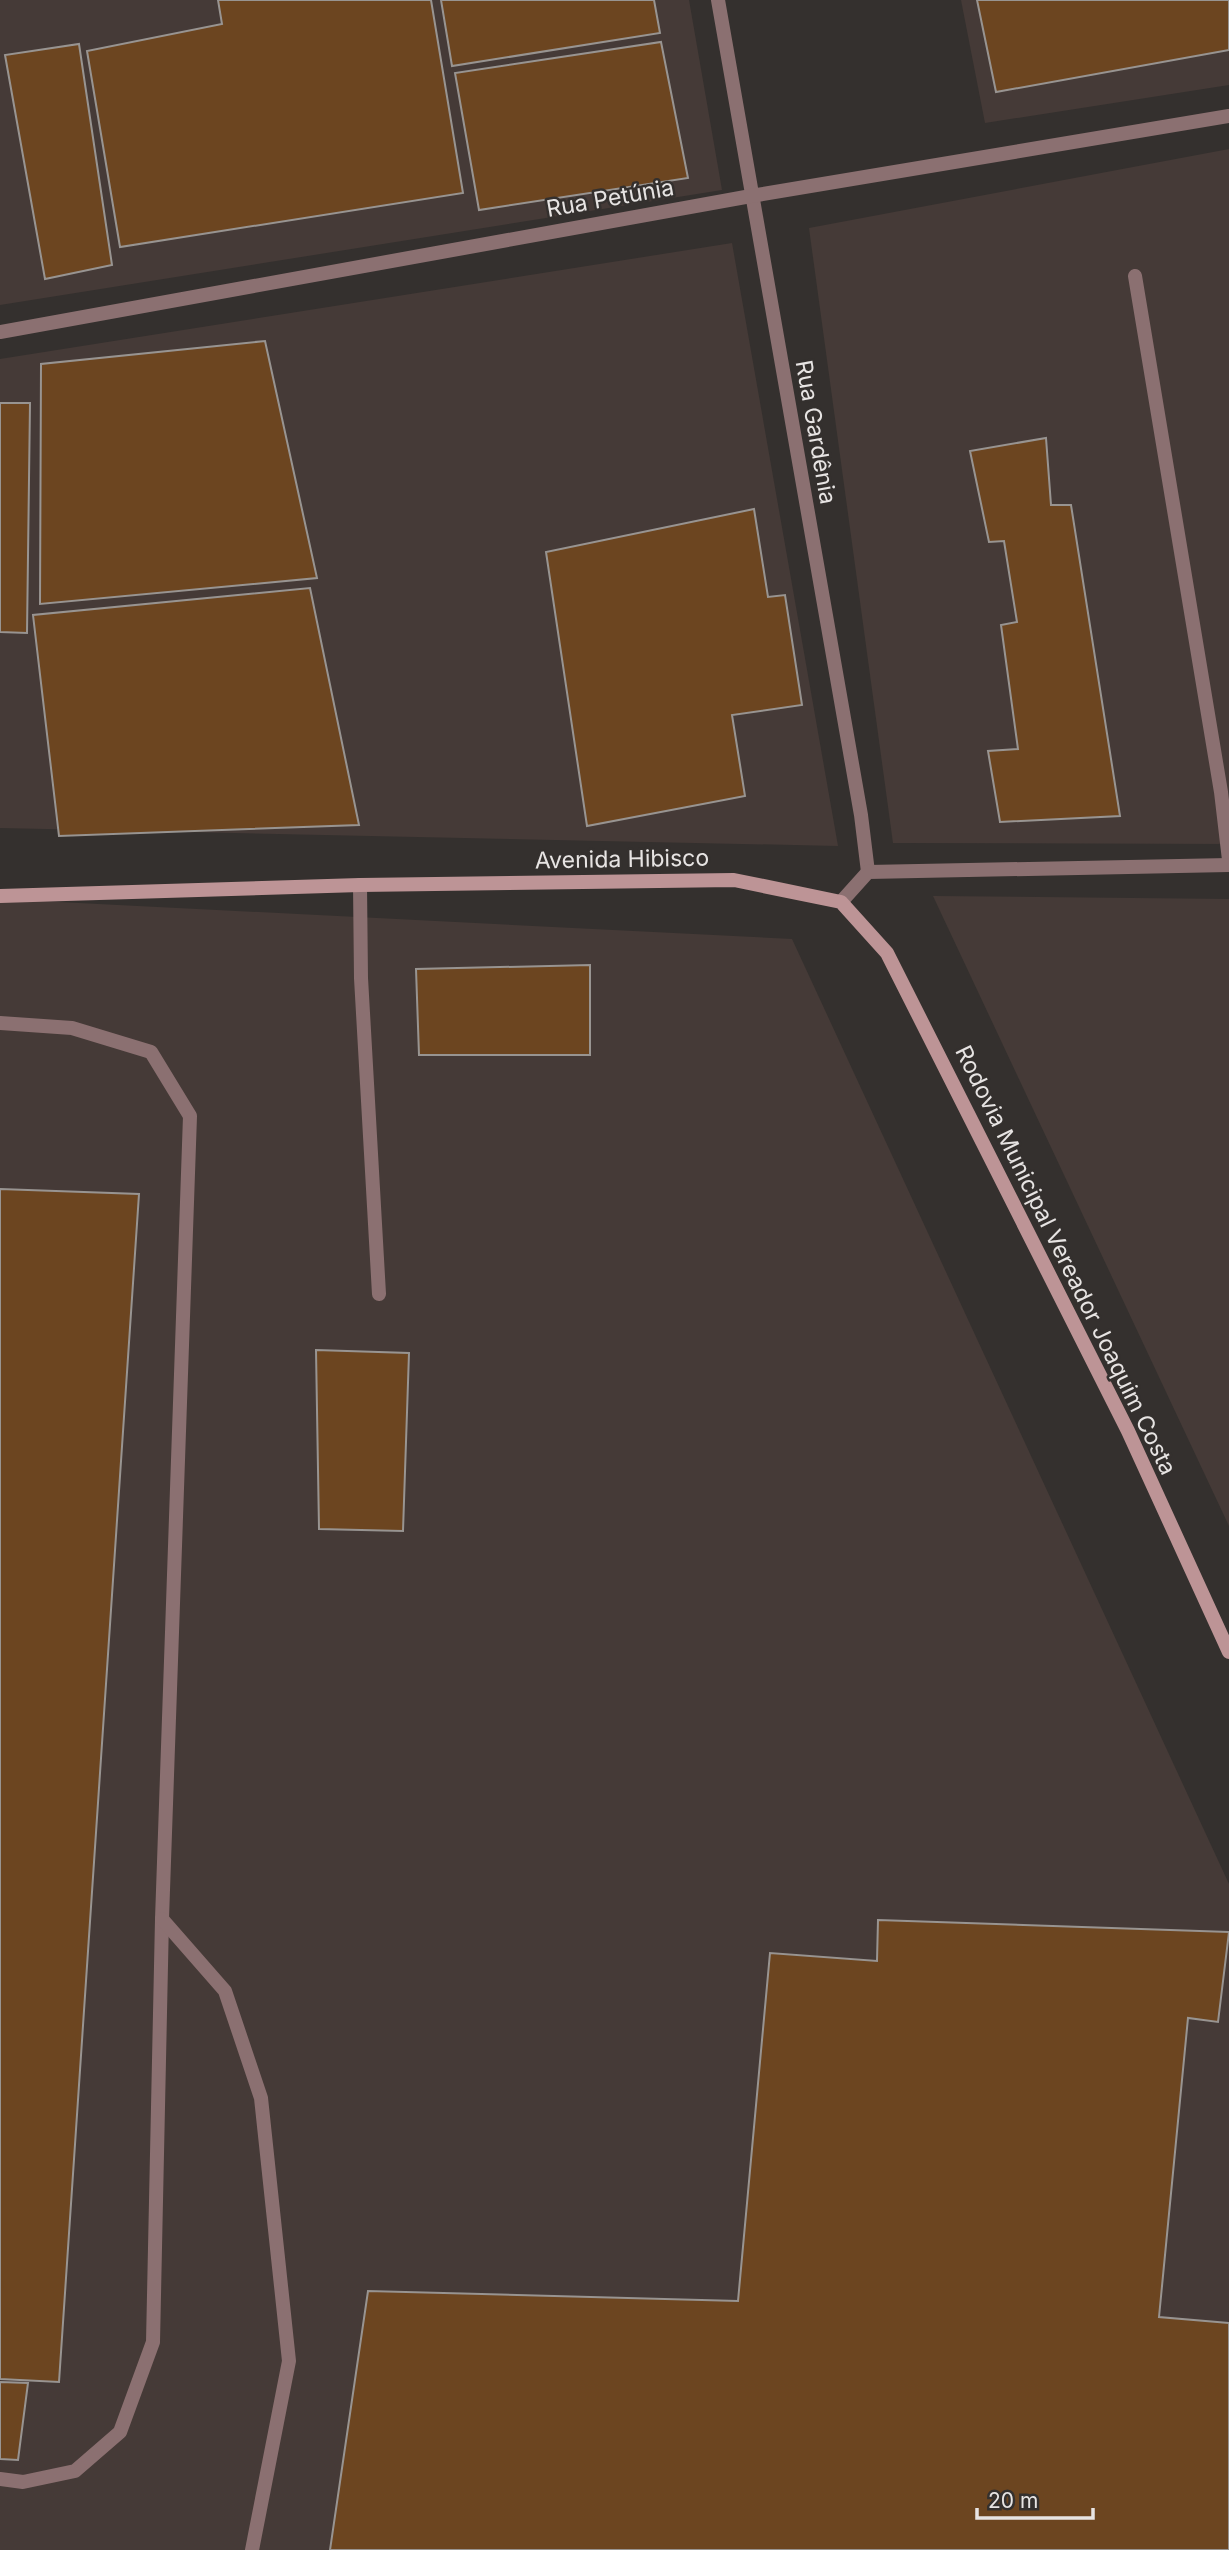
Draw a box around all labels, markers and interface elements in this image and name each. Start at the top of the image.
street label: Rua Petúnia [544,173,676,223]
street label: Rua Gardênia [790,358,842,506]
street label: Avenida Hibisco [535,843,709,875]
street label: Rodovia Municipal Vereador Joaquim Costa [949,1041,1183,1479]
scale bar [977,2476,1092,2520]
text: 20 m [988,2488,1038,2513]

